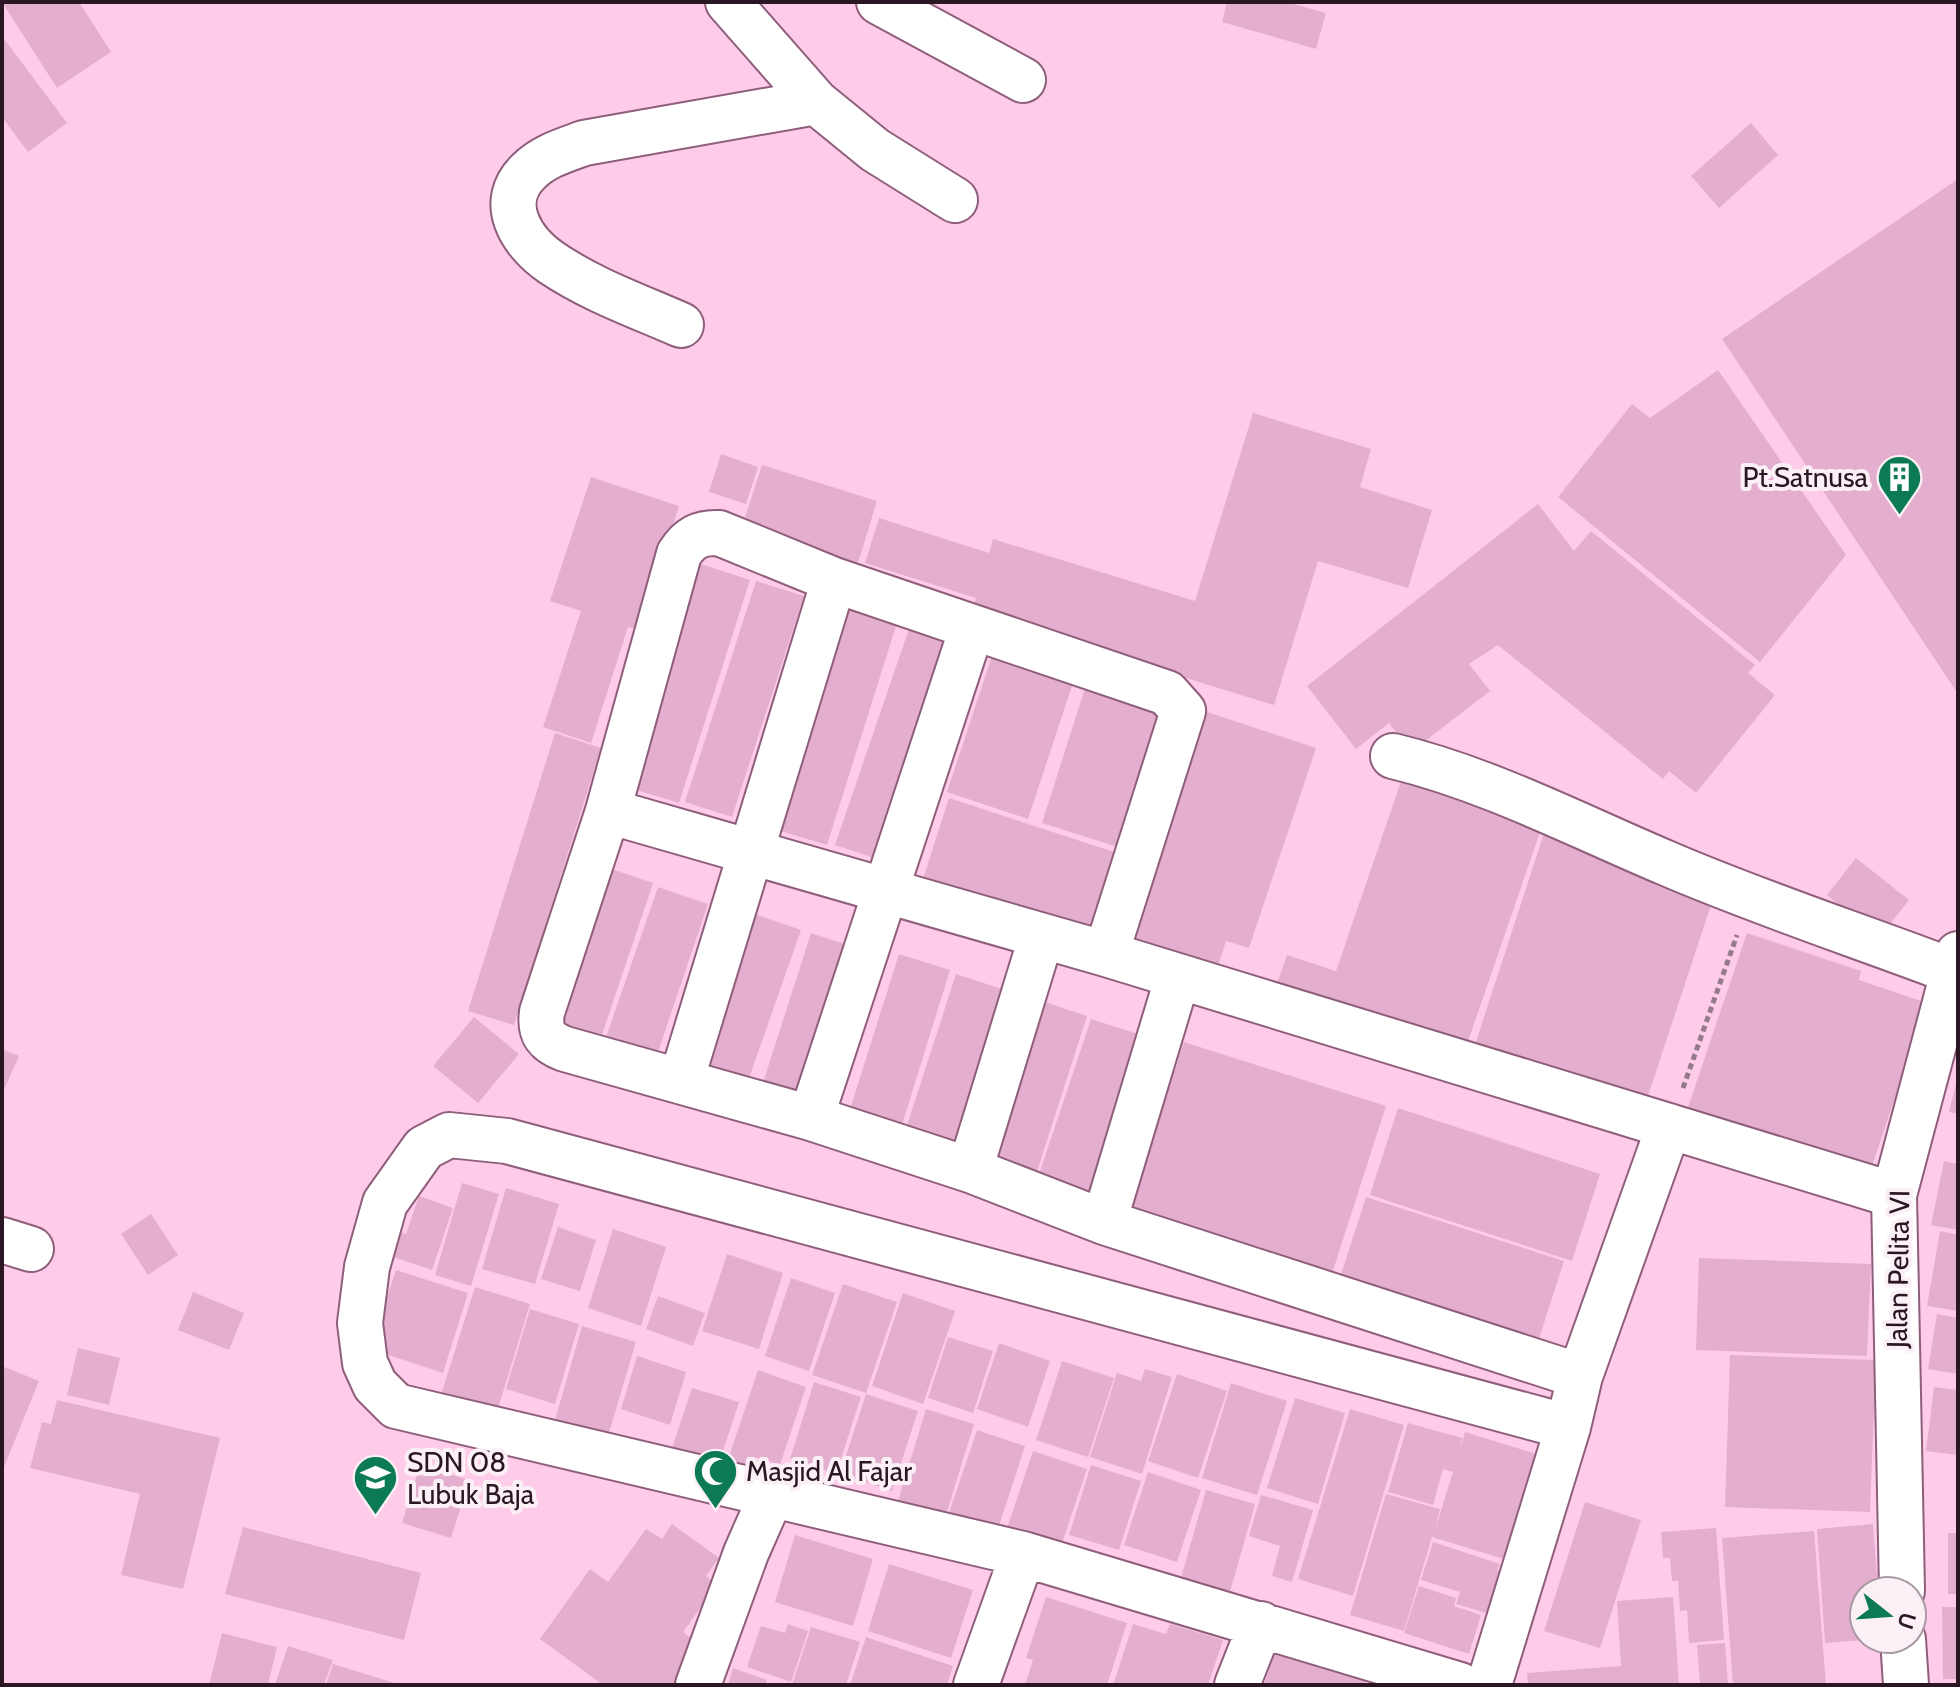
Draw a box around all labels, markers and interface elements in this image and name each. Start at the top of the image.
building icon: Pt.Satnusa [1875,453,1923,516]
place label: Pt.Satnusa [1742,460,1869,494]
street label: Jalan Pelita VI [1880,1190,1916,1349]
place label: SDN 08 Lubuk Baja [407,1445,535,1511]
mosque icon: Masjid Al Fajar [691,1447,739,1510]
school or university icon: SDN 08 Lubuk Baja [352,1454,400,1517]
place label: Masjid Al Fajar [746,1454,912,1488]
north arrow [1848,1575,1928,1655]
text: U [1891,1609,1922,1632]

